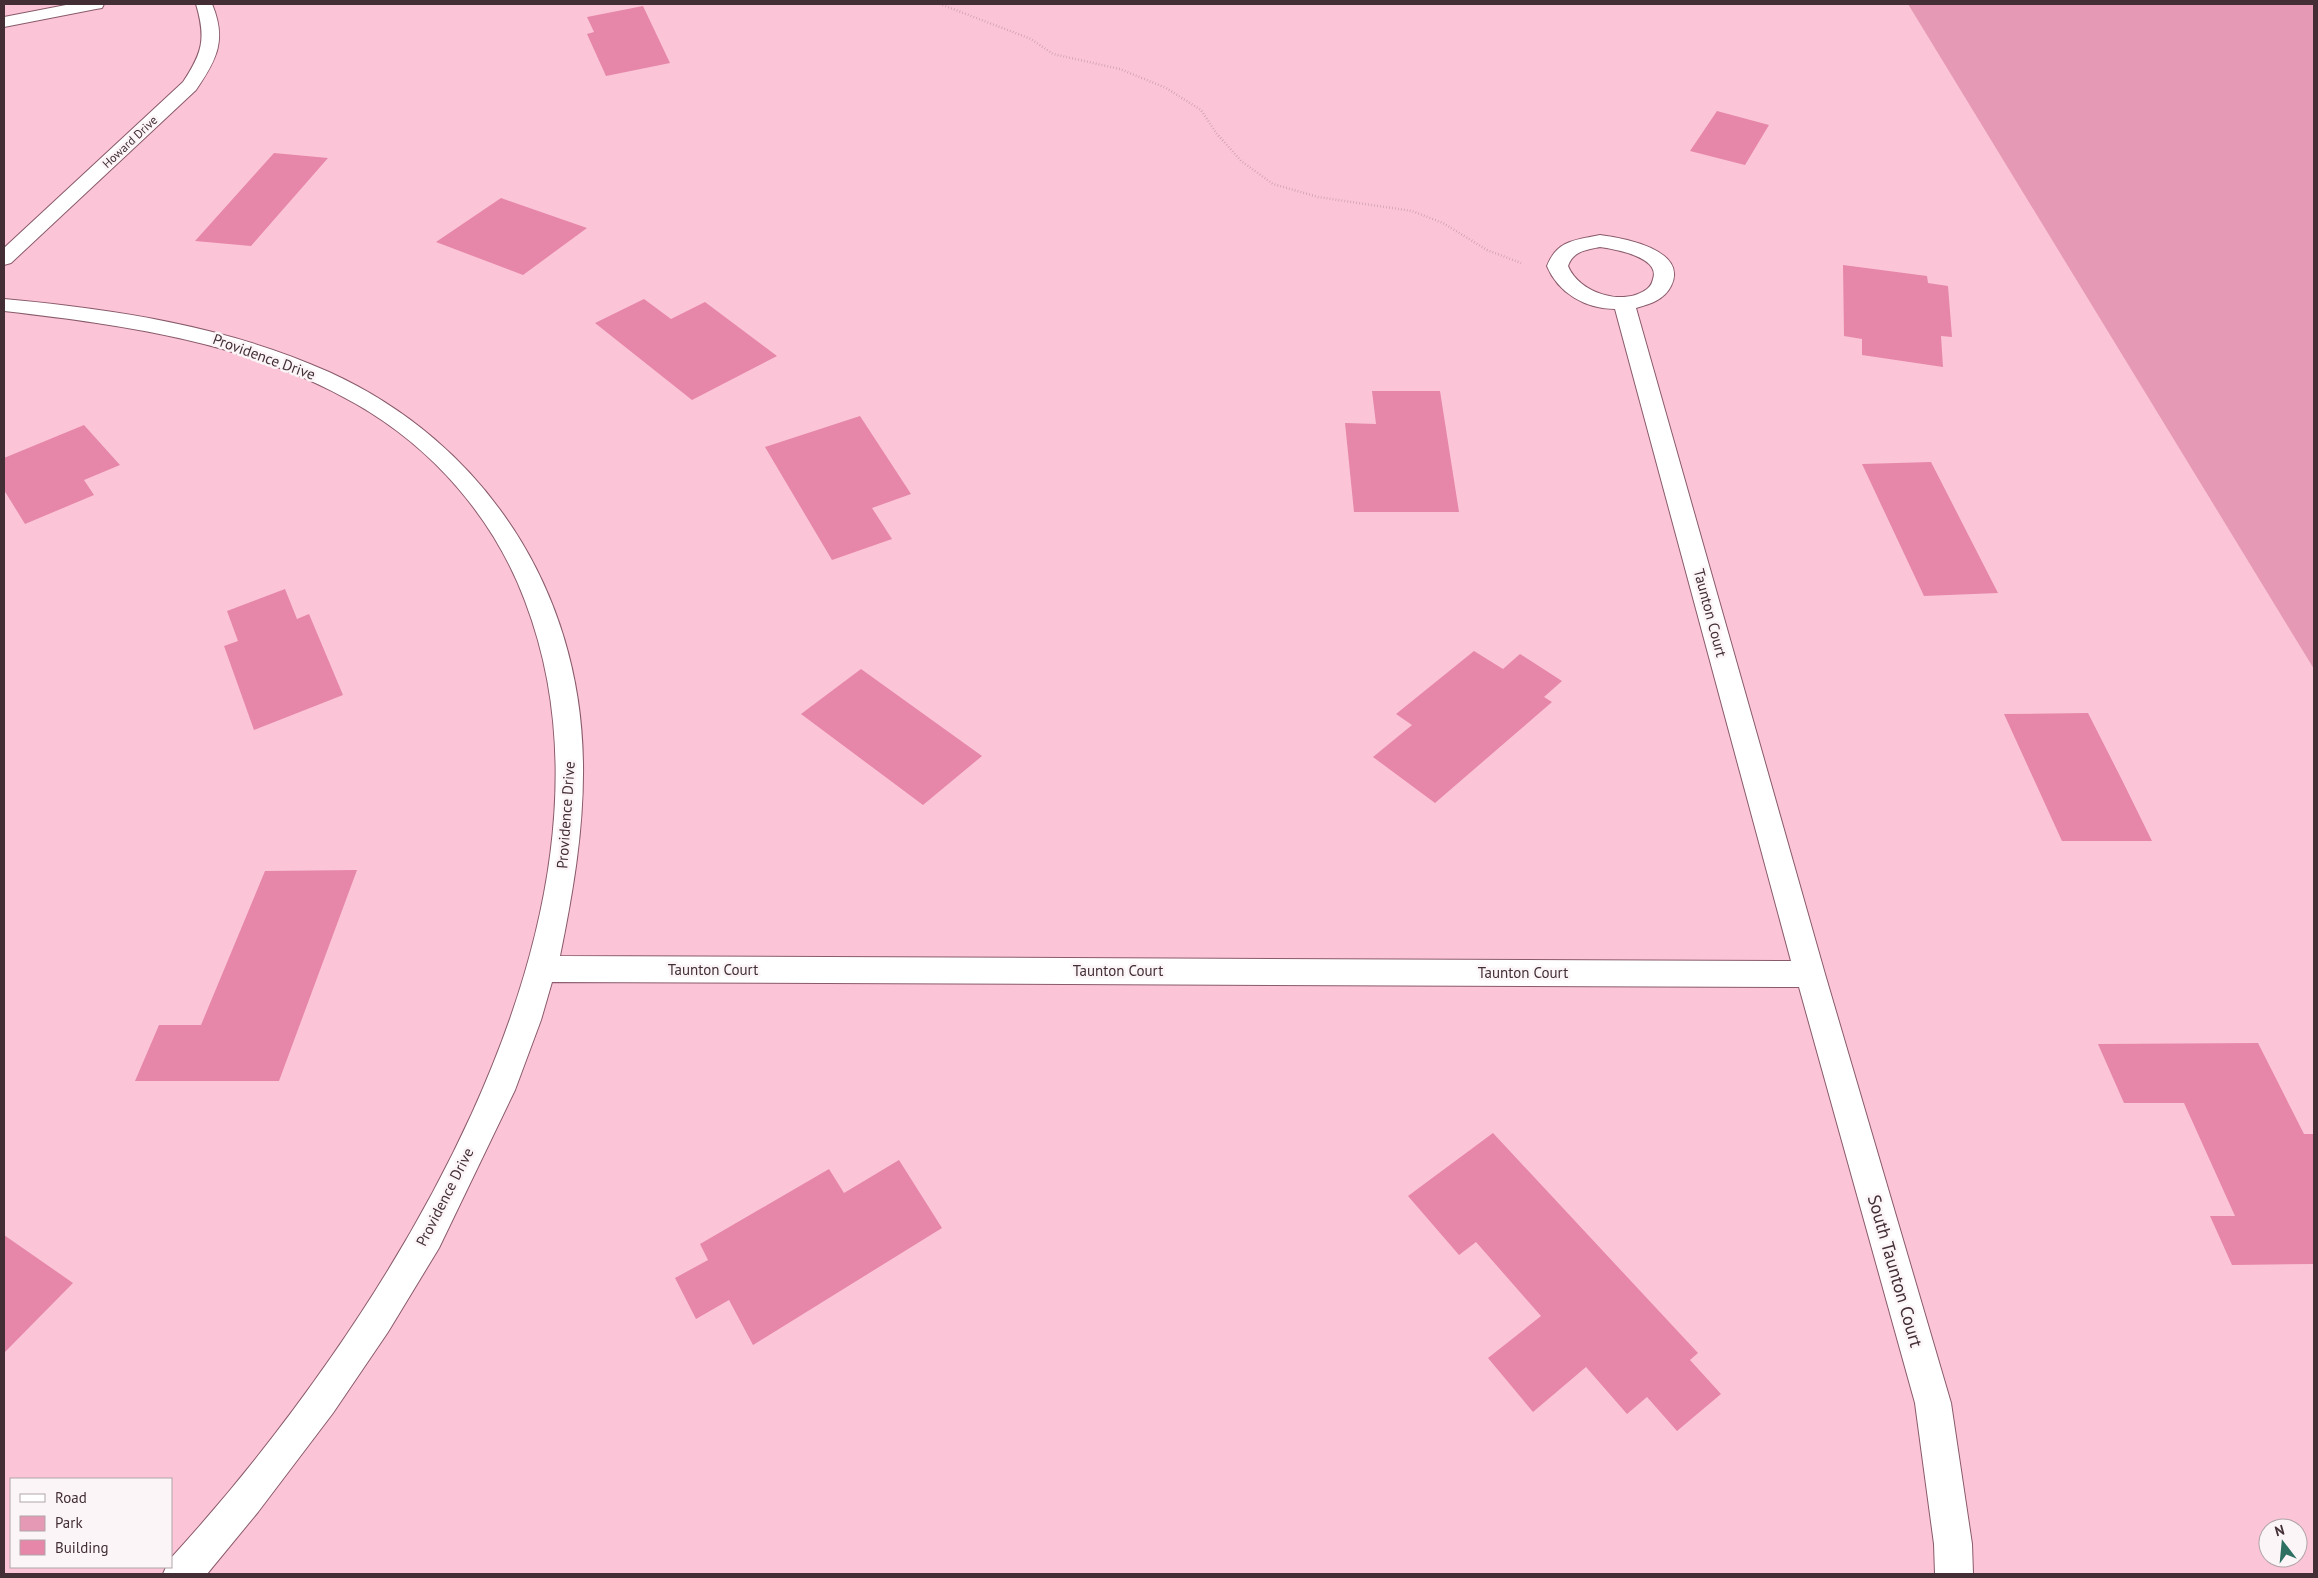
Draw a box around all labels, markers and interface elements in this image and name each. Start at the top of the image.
street label: Howard Drive [99,112,160,171]
street label: Providence Drive [210,329,318,384]
street label: Taunton Court [1690,567,1731,659]
street label: Providence Drive [552,761,579,869]
street label: Taunton Court [668,960,758,979]
street label: Taunton Court [1073,961,1163,980]
street label: Taunton Court [1478,963,1568,982]
street label: Providence Drive [412,1145,477,1249]
street label: South Taunton Court [1863,1192,1928,1350]
legend [10,1478,172,1568]
text: Road [55,1488,87,1507]
text: Park [55,1513,83,1532]
north arrow [2258,1518,2308,1568]
text: N [2273,1521,2286,1540]
text: Building [55,1538,109,1557]

